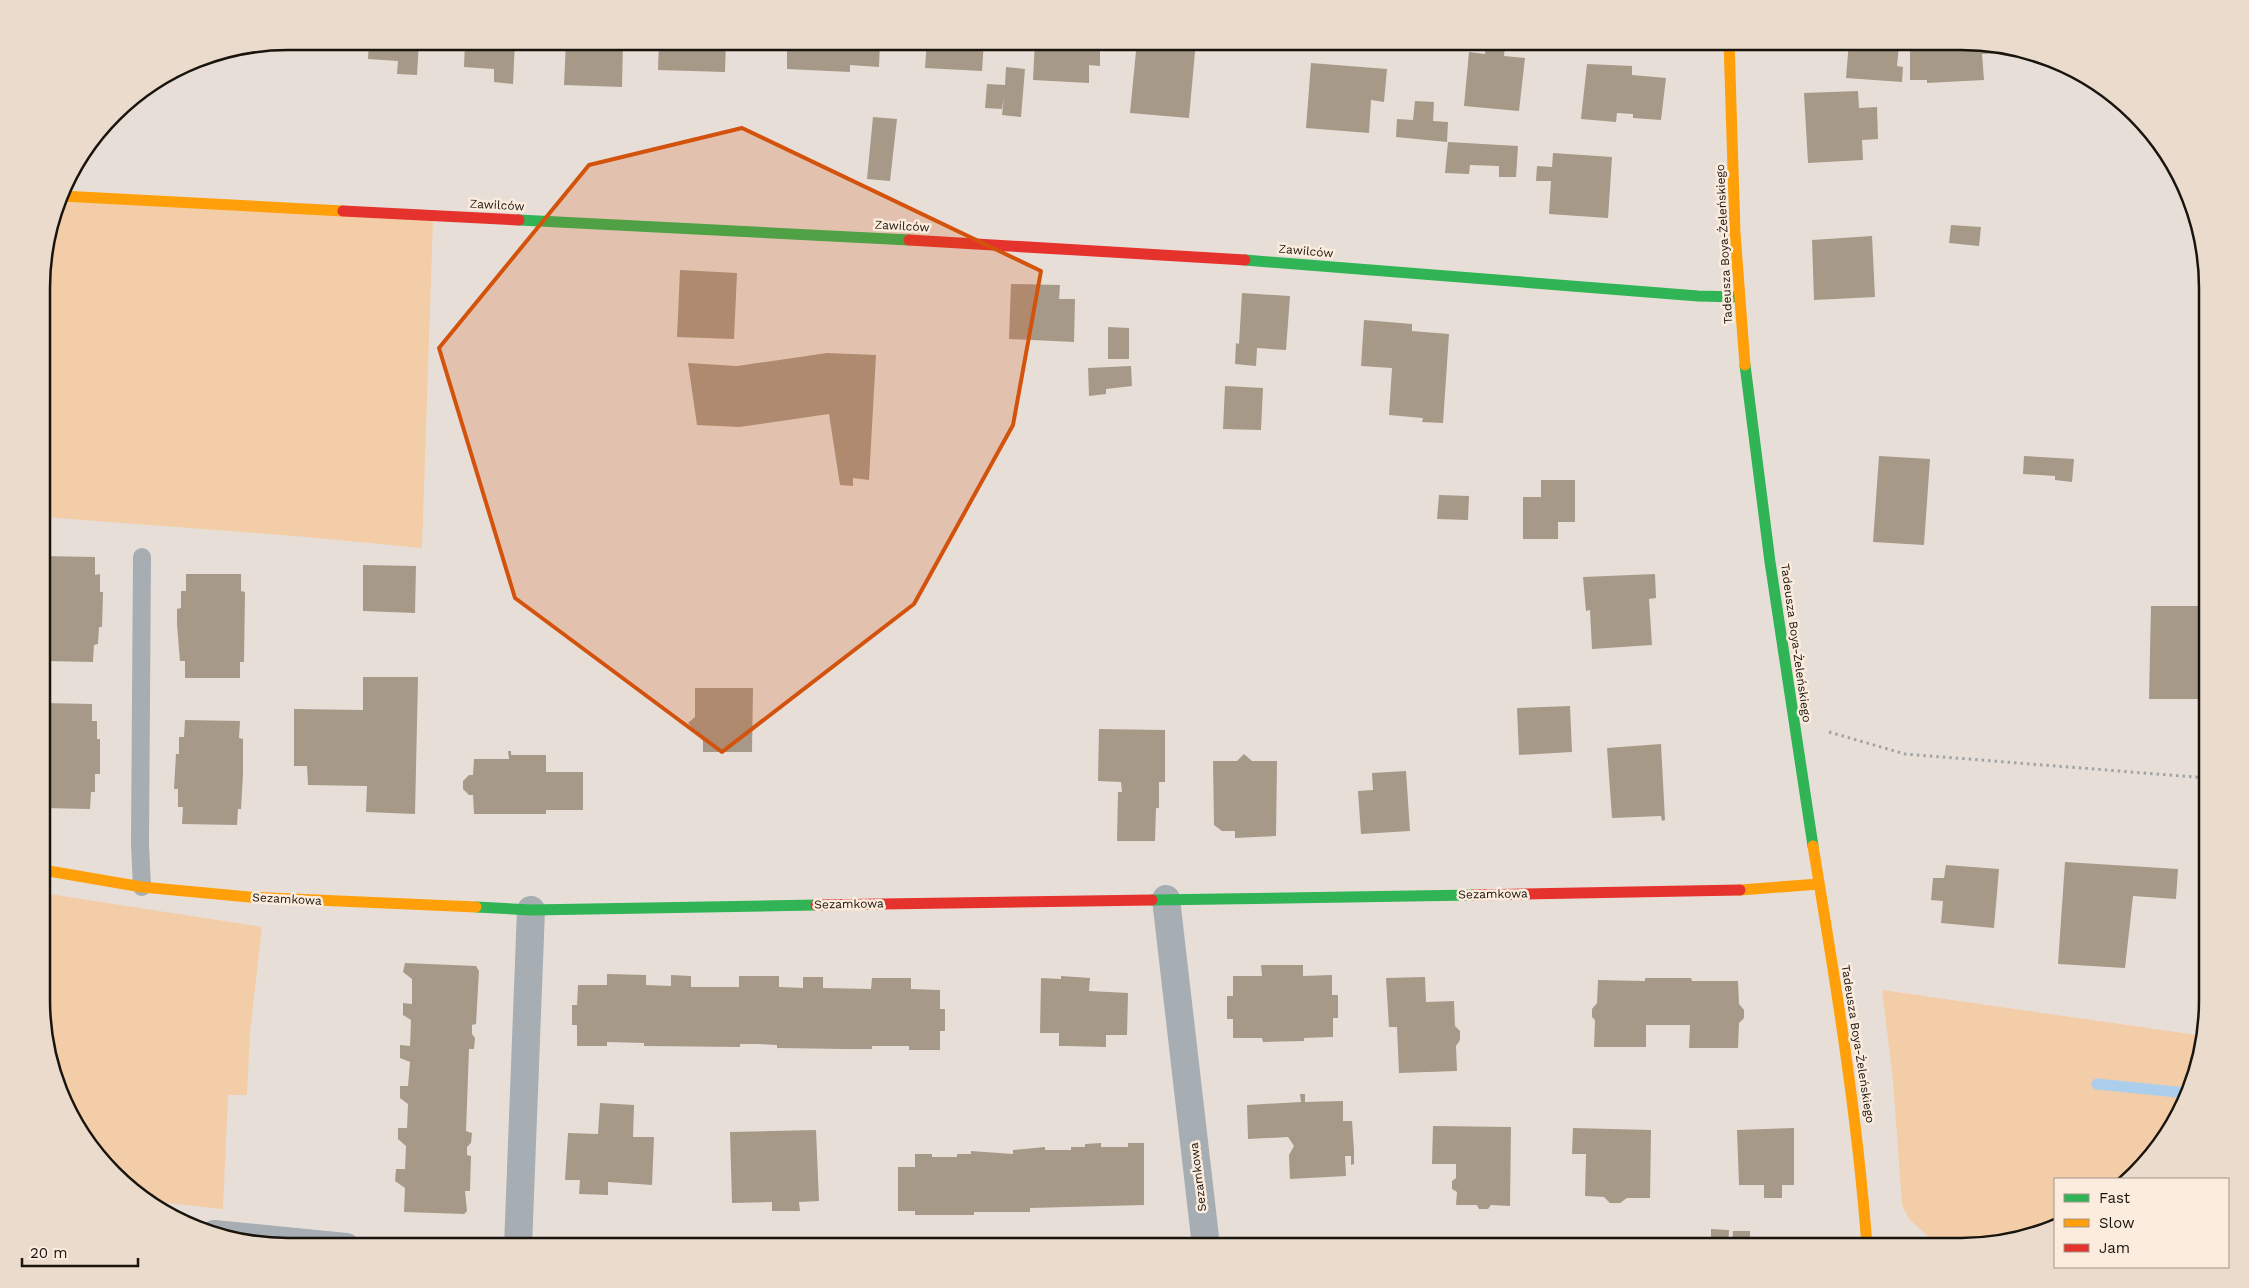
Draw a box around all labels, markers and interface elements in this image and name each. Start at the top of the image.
street label: Tadeusza Boya-Żeleńskiego [1713,164,1735,324]
street label: Zawilców [469,197,525,213]
street label: Zawilców [874,218,930,234]
street label: Zawilców [1278,242,1334,260]
street label: Tadeusza Boya-Żeleńskiego [1778,563,1814,723]
street label: Sezamkowa [1458,886,1528,902]
street label: Sezamkowa [252,890,322,908]
street label: Sezamkowa [814,896,884,912]
street label: Tadeusza Boya-Żeleńskiego [1839,964,1877,1124]
street label: Sezamkowa [1187,1141,1209,1212]
legend [2054,1178,2229,1268]
text: Fast [2099,1189,2131,1207]
text: Slow [2099,1214,2135,1232]
scale bar [22,1236,139,1268]
text: Jam [2099,1239,2130,1257]
text: 20 m [30,1244,68,1262]

